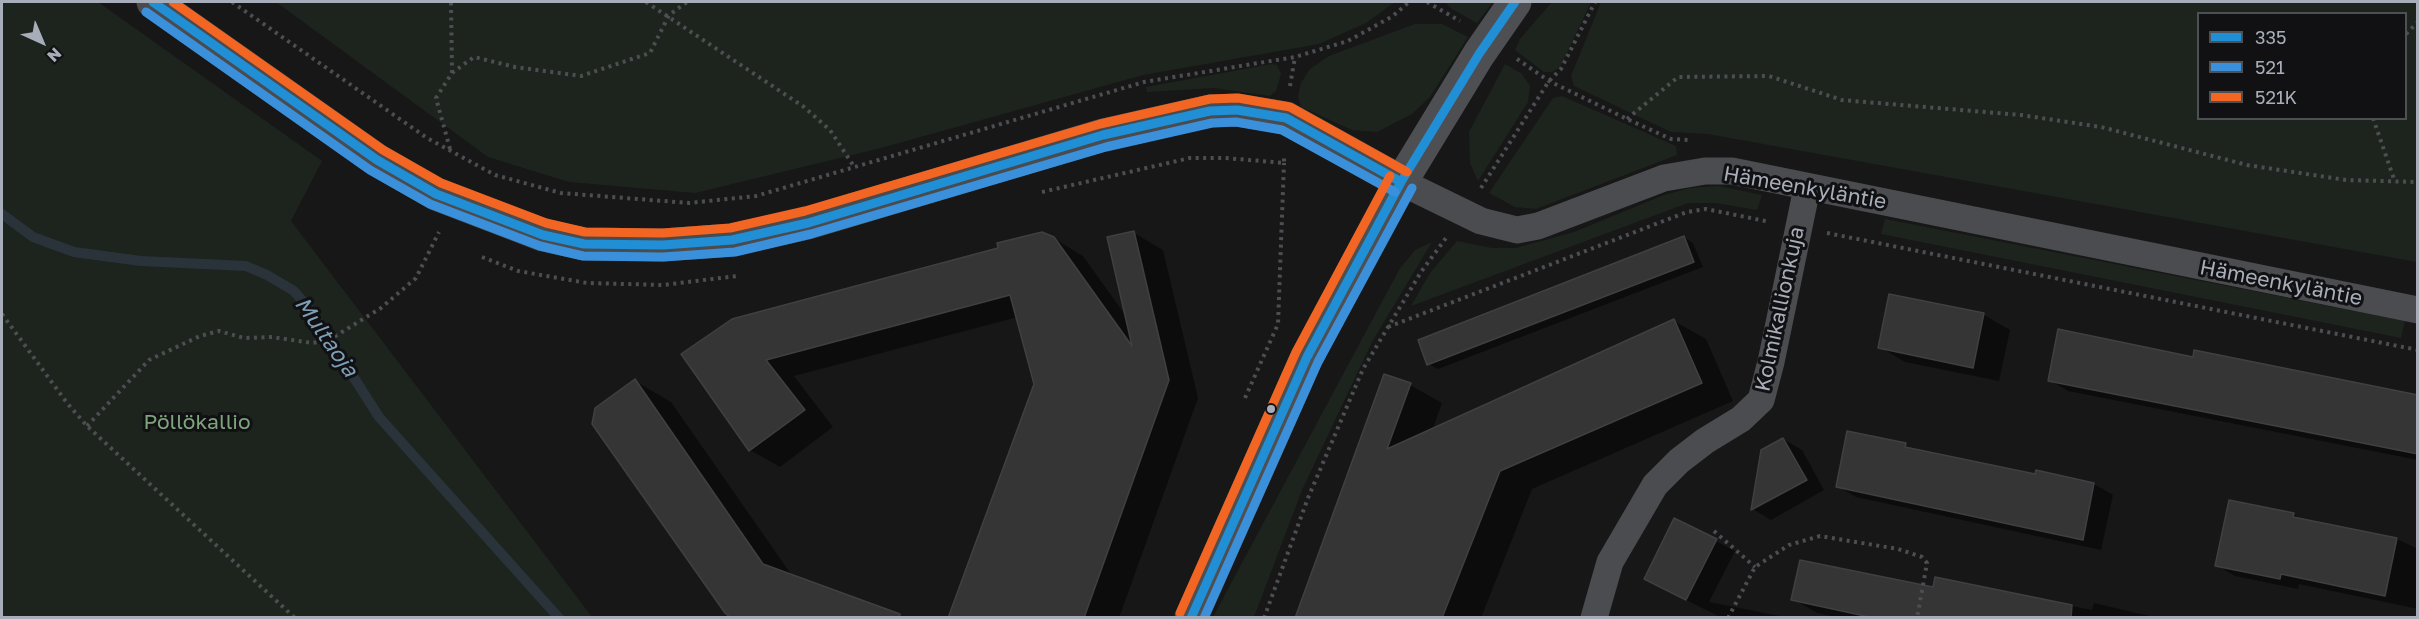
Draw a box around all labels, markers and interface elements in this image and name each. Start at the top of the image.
north arrow [12,12,72,72]
legend [2197,12,2407,120]
text: 335 [2255,26,2287,48]
text: N [43,44,66,66]
text: 521 [2255,56,2285,78]
text: 521K [2255,86,2297,108]
street label: Hämeenkyläntie [1722,161,1888,215]
street label: Kolmikallionkuja [1750,224,1810,394]
street label: Hämeenkyläntie [2198,255,2364,311]
water label: Multaoja [289,292,363,382]
unlabelled marker [1265,403,1277,415]
park label: Pöllökallio [143,409,251,435]

